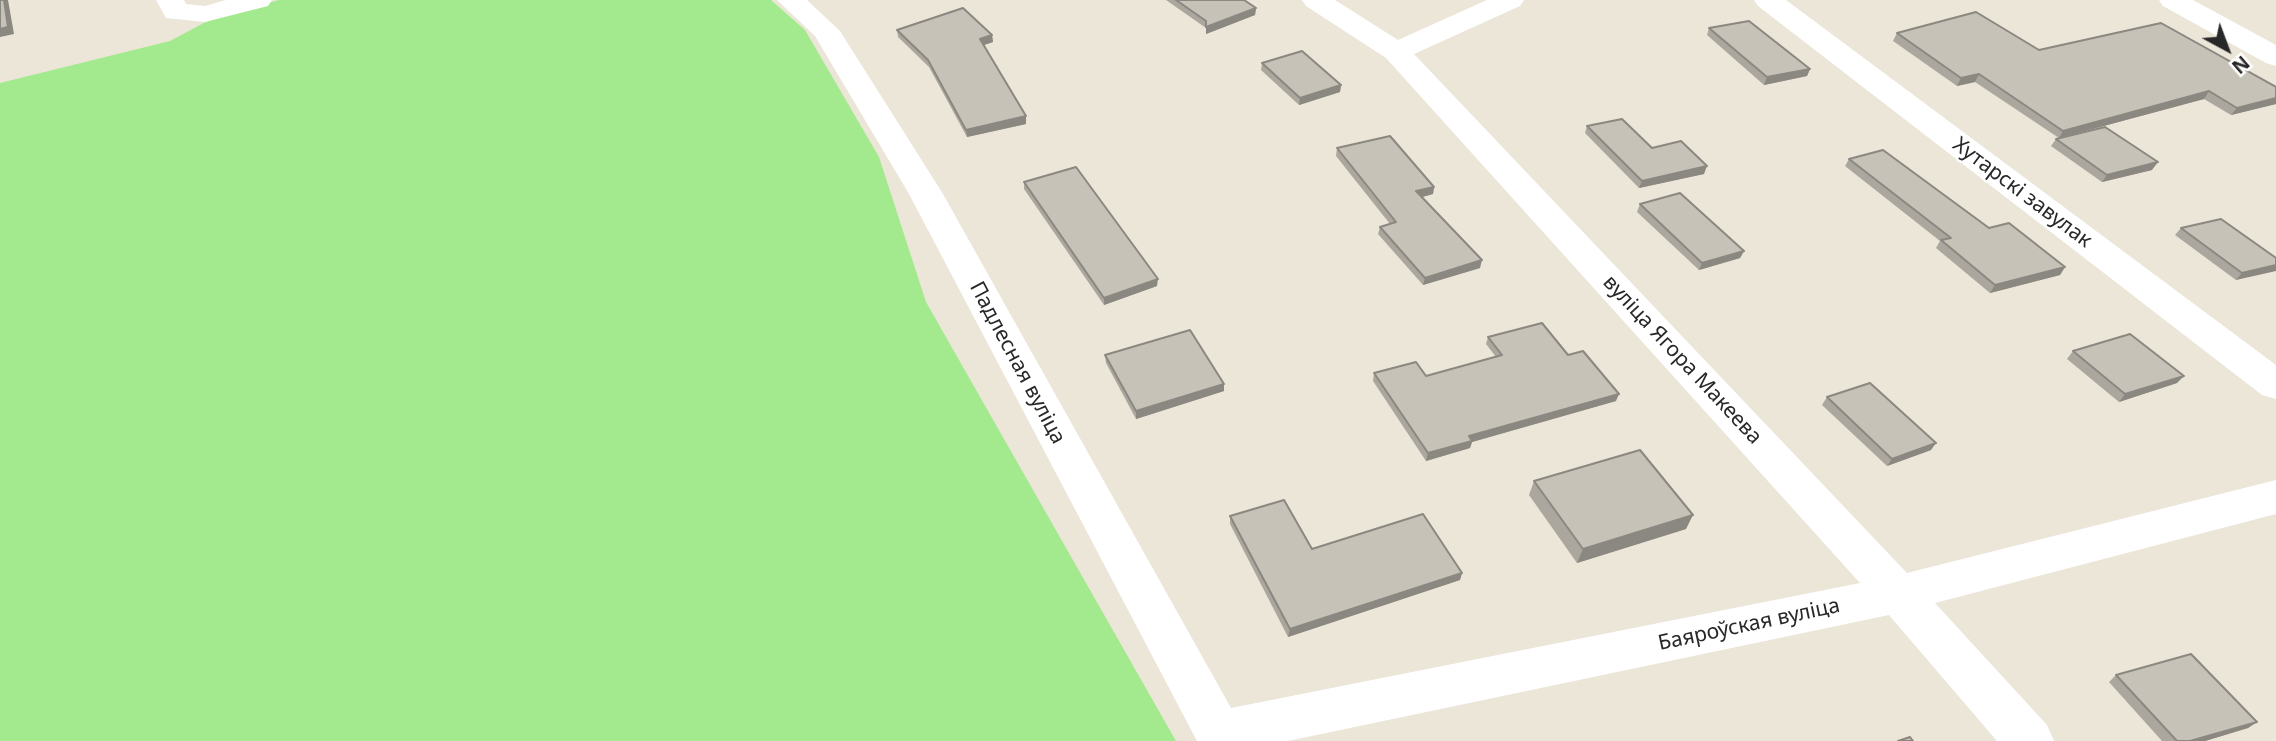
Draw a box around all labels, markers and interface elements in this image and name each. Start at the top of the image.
north arrow [2192,14,2262,84]
text: N [2226,50,2255,80]
street label: Хутарскі завулак [1947,132,2097,254]
street label: вуліца Ягора Макеева [1597,270,1767,450]
street label: Падлесная вуліца [964,277,1070,449]
street label: Баяроўская вуліца [1656,593,1842,657]

